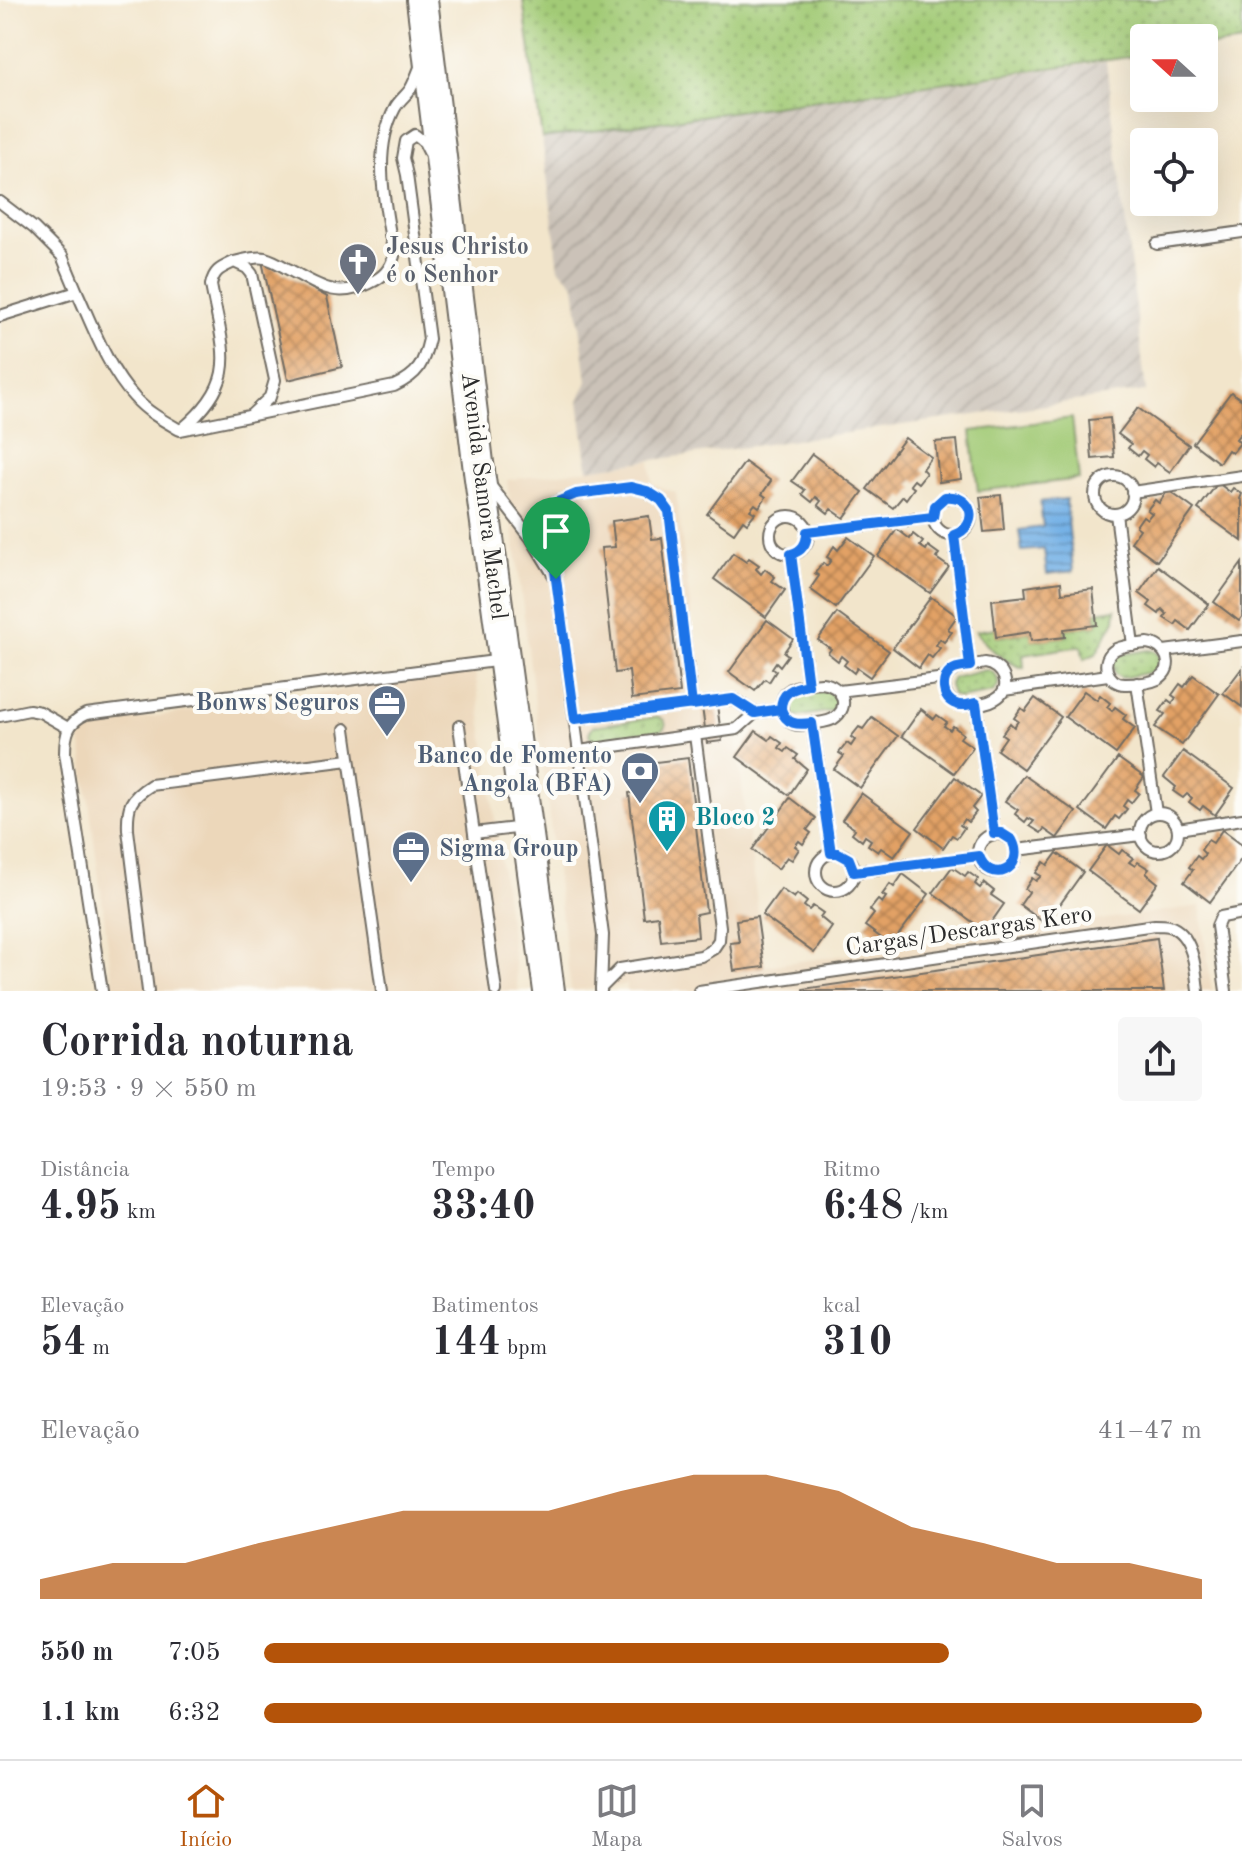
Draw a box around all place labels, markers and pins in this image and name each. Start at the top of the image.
place label: Jesus Christo é o Senhor [386,236,529,288]
church icon: Jesus Christo é o Senhor [337,241,379,296]
pin [522,497,590,579]
office icon: Bonws Seguros [366,683,408,738]
place label: Bonws Seguros [195,692,359,716]
place label: Banco de Fomento Angola (BFA) [417,745,612,797]
bank icon: Banco de Fomento Angola (BFA) [619,750,661,805]
building icon: Bloco 2 [646,798,688,853]
place label: Bloco 2 [695,807,776,831]
office icon: Sigma Group [390,829,432,884]
place label: Sigma Group [439,838,578,862]

